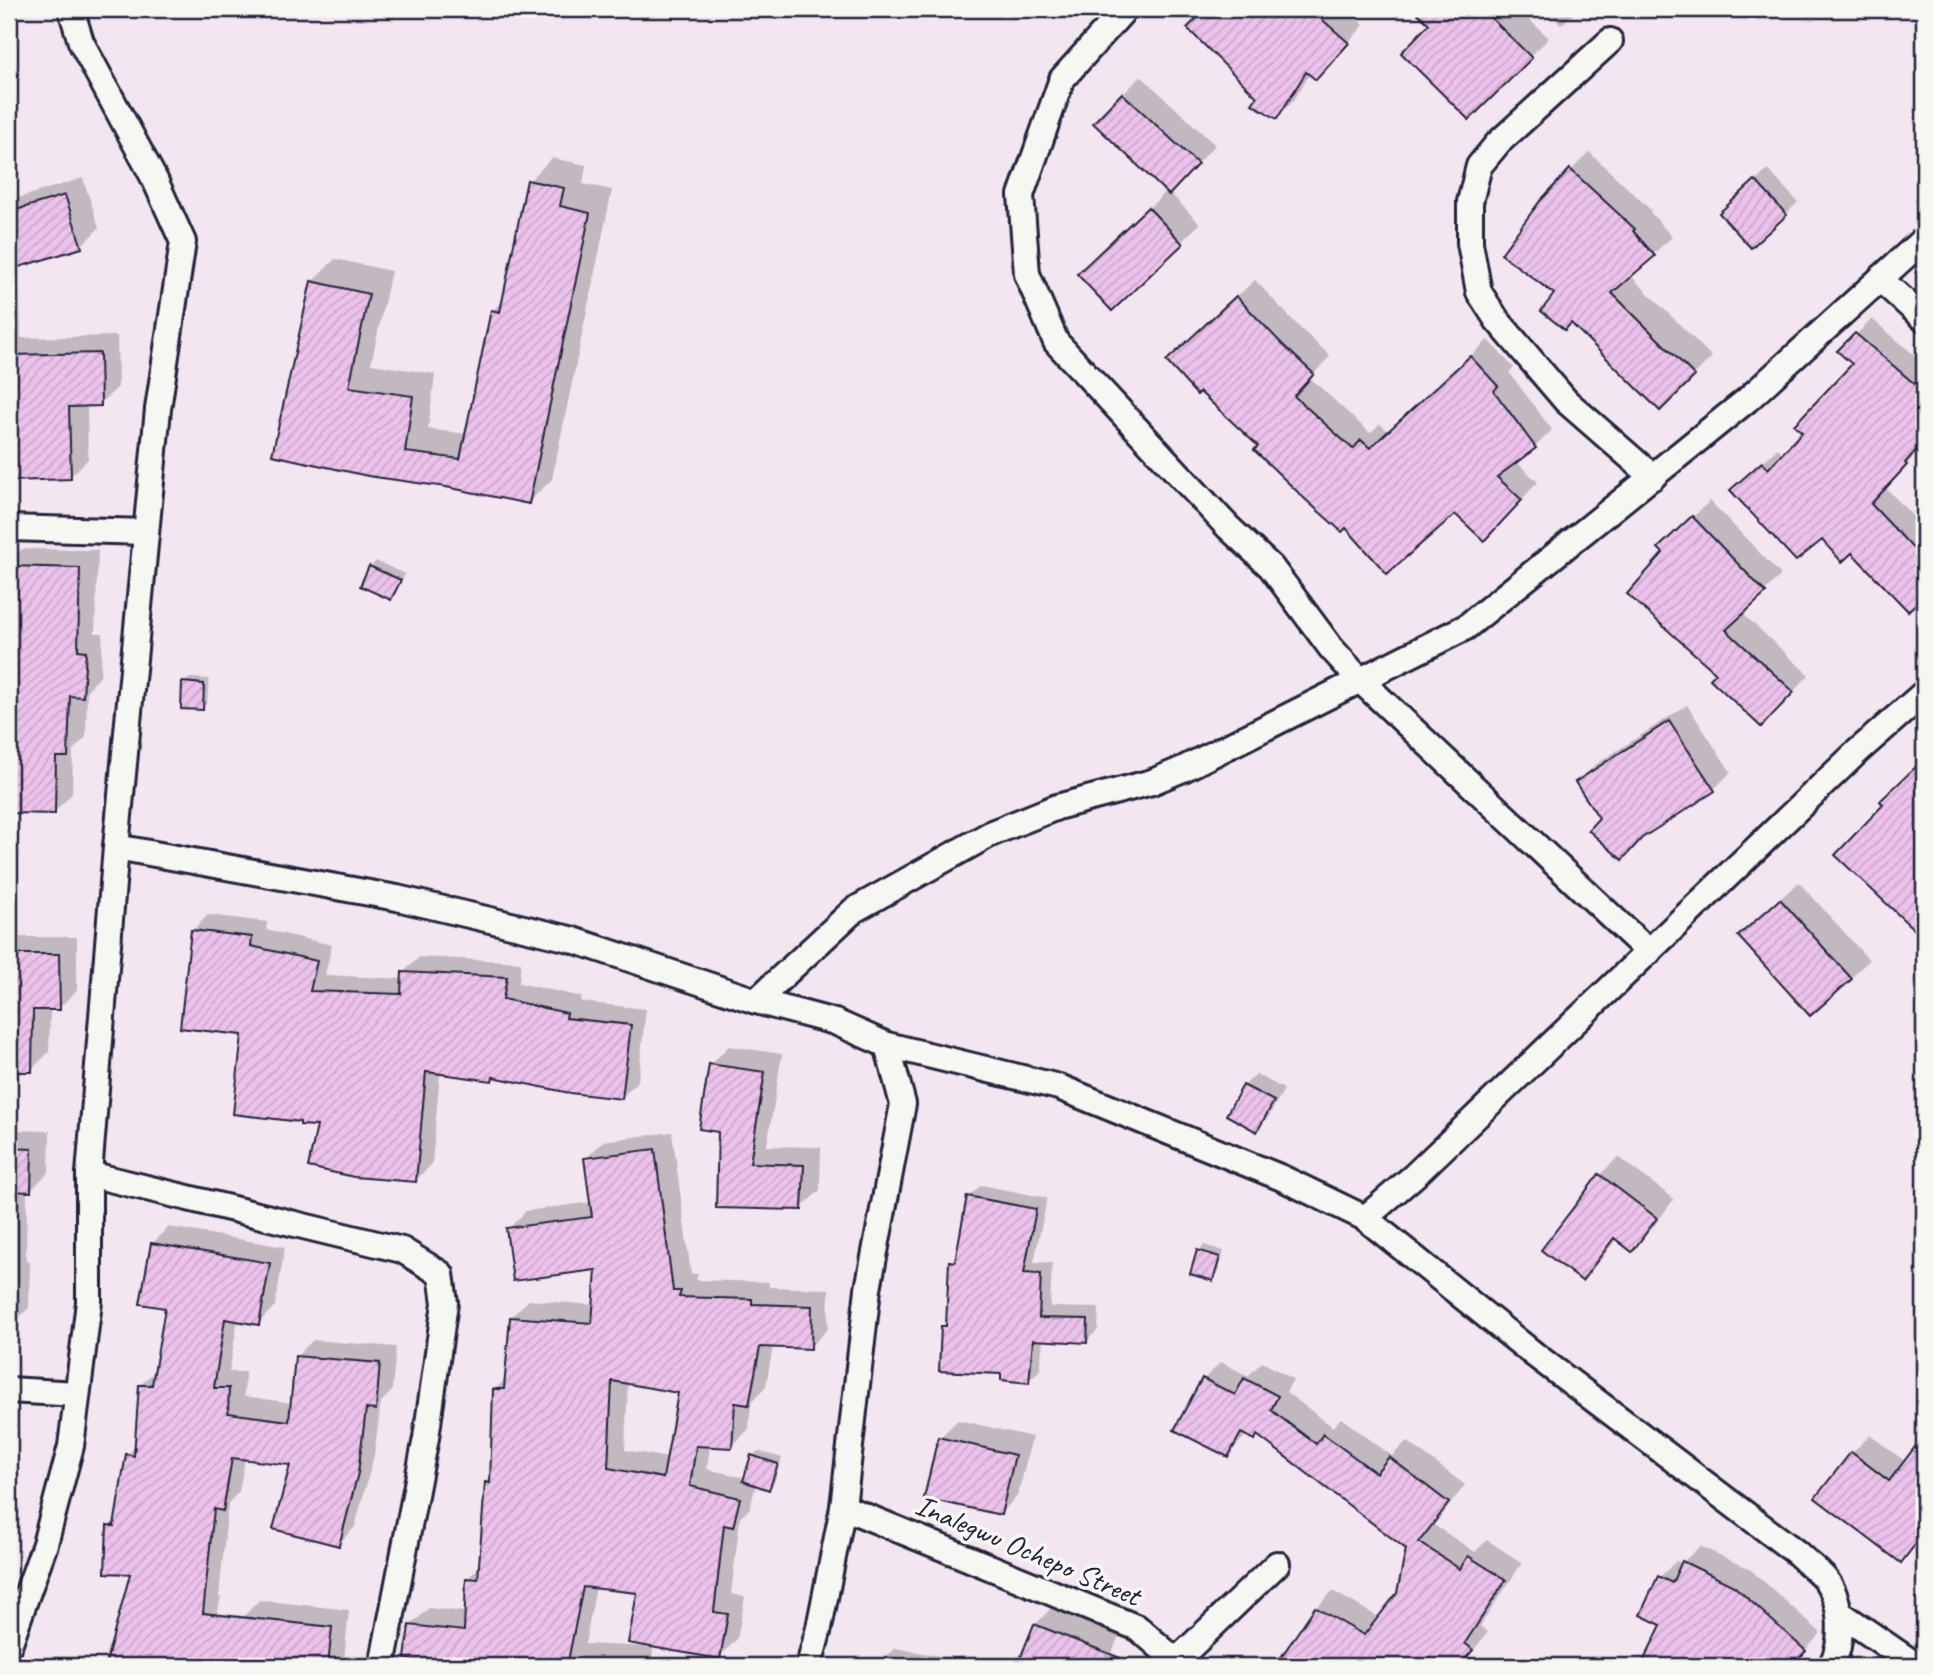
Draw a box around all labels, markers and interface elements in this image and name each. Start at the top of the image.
street label: Inalegwu Ochepo Street [910,1486,1149,1616]

